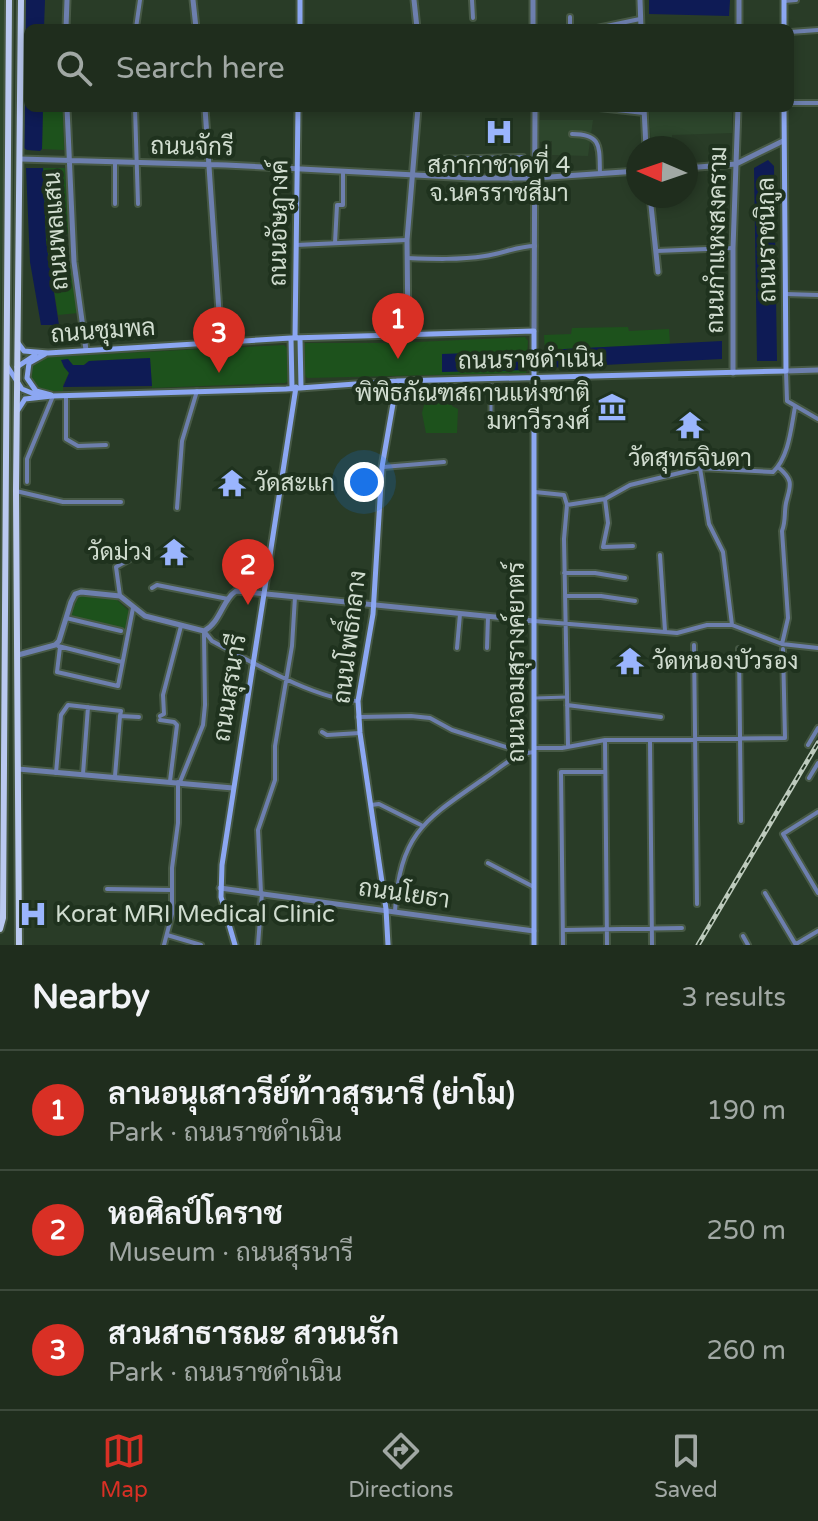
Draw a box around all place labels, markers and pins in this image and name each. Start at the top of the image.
hospital icon: สภากาชาดที่ 4 จ.นครราชสีมา [484,117,514,147]
place label: สภากาชาดที่ 4 จ.นครราชสีมา [427,144,571,208]
pin: 1 [372,293,424,359]
pin: 3 [193,307,245,373]
place label: พิพิธภัณฑสถานแห่งชาติ มหาวีรวงศ์ [355,379,590,436]
museum icon: พิพิธภัณฑสถานแห่งชาติ มหาวีรวงศ์ [597,392,627,422]
temple icon: วัดสุทธจินดา [675,410,705,440]
place label: วัดสุทธจินดา [628,444,752,474]
temple icon: วัดสะแก [217,468,247,498]
place label: วัดสะแก [254,469,335,498]
temple icon: วัดม่วง [159,537,189,567]
place label: วัดม่วง [88,538,152,567]
pin: 2 [222,539,274,605]
temple icon: วัดหนองบัวรอง [615,646,645,676]
place label: วัดหนองบัวรอง [652,647,798,676]
hospital icon: Korat MRI Medical Clinic [18,899,48,929]
place label: Korat MRI Medical Clinic [55,900,335,929]

